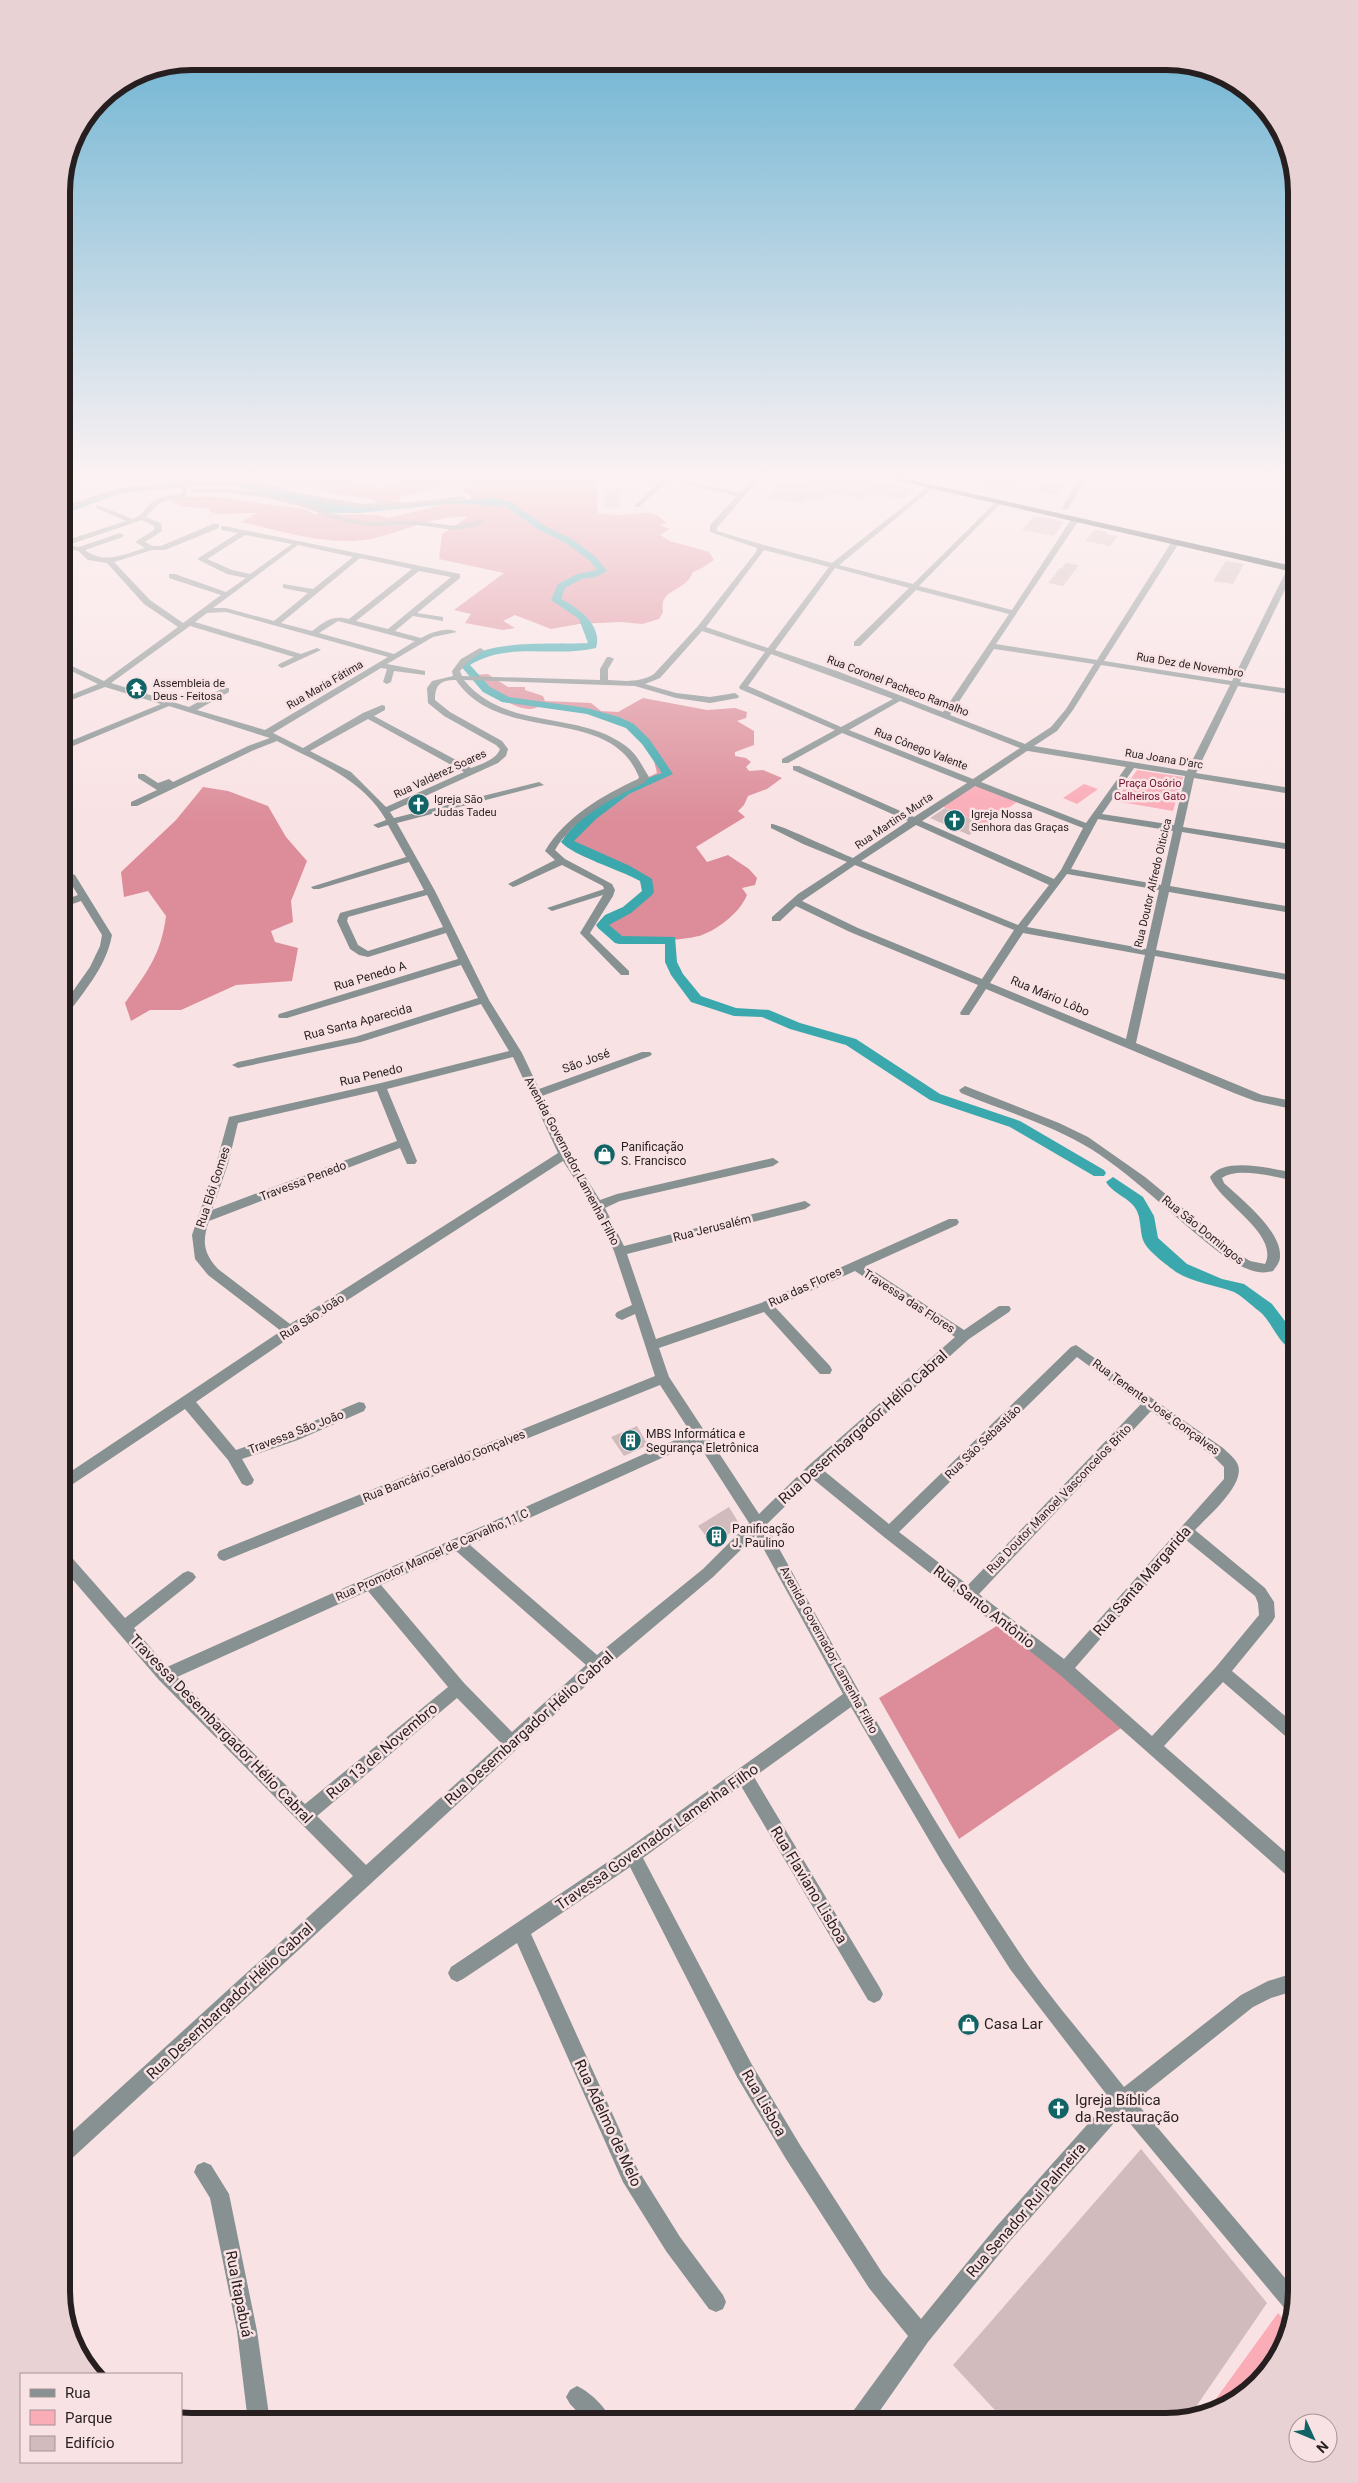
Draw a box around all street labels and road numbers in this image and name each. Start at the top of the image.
street label: Rua Dez de Novembro [1135,650,1245,680]
street label: Rua Coronel Pacheco Ramalho [825,653,971,719]
street label: Rua Maria Fátima [284,658,366,712]
street label: Rua Cônego Valente [873,725,970,773]
street label: Rua Joana D'arc [1124,746,1204,772]
street label: Rua Valderez Soares [392,747,489,801]
street label: Rua Martins Murta [853,790,935,852]
street label: Rua Doutor Alfredo Oiticica [1132,817,1174,949]
street label: Rua Penedo A [332,958,408,994]
street label: Rua Mário Lôbo [1009,973,1092,1019]
street label: Rua Santa Aparecida [303,1001,413,1043]
street label: São José [560,1046,612,1076]
street label: Rua Penedo [338,1061,404,1089]
street label: Avenida Governador Lamenha Filho [521,1074,623,1248]
street label: Rua Elói Gomes [193,1145,233,1229]
street label: Travessa Penedo [258,1158,348,1204]
street label: Rua São Domingos [1159,1193,1247,1267]
street label: Rua Jerusalém [672,1212,752,1244]
street label: Rua das Flores [766,1264,844,1310]
street label: Travessa das Flores [861,1266,957,1336]
street label: Rua São João [277,1291,347,1343]
street label: Rua Desembargador Hélio Cabral [775,1346,951,1508]
street label: Rua Tenente José Gonçalves [1090,1356,1222,1458]
street label: Rua São Sebastião [942,1402,1024,1482]
street label: Travessa São João [246,1407,346,1457]
street label: Rua Doutor Manoel Vasconcelos Brito [984,1421,1134,1576]
street label: Rua Bancário Geraldo Gonçalves [361,1427,527,1505]
street label: Rua Promotor Manoel de Carvalho,11 C [333,1506,531,1604]
street label: Rua Santa Margarida [1089,1522,1195,1640]
street label: Rua Santo Antônio [930,1562,1038,1652]
street label: Avenida Governador Lamenha Filho [777,1564,881,1736]
street label: Travessa Desembargador Hélio Cabral [126,1631,316,1827]
street label: Rua Desembargador Hélio Cabral [441,1647,617,1809]
street label: Rua 13 de Novembro [323,1699,441,1803]
street label: Travessa Governador Lamenha Filho [552,1760,762,1914]
street label: Rua Flaviano Lisboa [767,1823,851,1947]
street label: Rua Desembargador Hélio Cabral [143,1919,317,2083]
street label: Rua Adelmo de Melo [571,2057,645,2189]
street label: Rua Lisboa [738,2066,790,2140]
street label: Rua Senador Rui Palmeira [963,2139,1089,2281]
street label: Rua Itapabuá [222,2249,256,2339]

